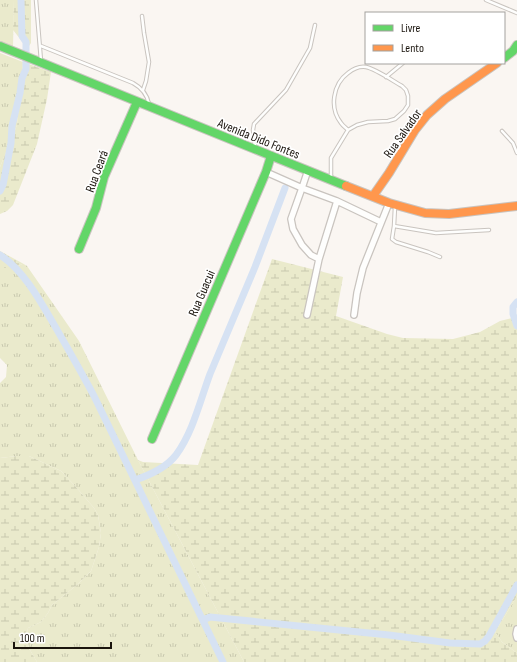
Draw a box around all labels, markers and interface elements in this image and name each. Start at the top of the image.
legend [365,12,505,64]
text: Livre [401,21,421,36]
text: Lento [401,41,424,56]
street label: Rua Salvador [380,106,426,161]
street label: Avenida Dido Fontes [214,115,302,163]
street label: Rua Ceará [82,148,112,195]
street label: Rua Guacui [185,268,219,319]
scale bar [14,624,111,650]
text: 100 m [20,631,45,646]

